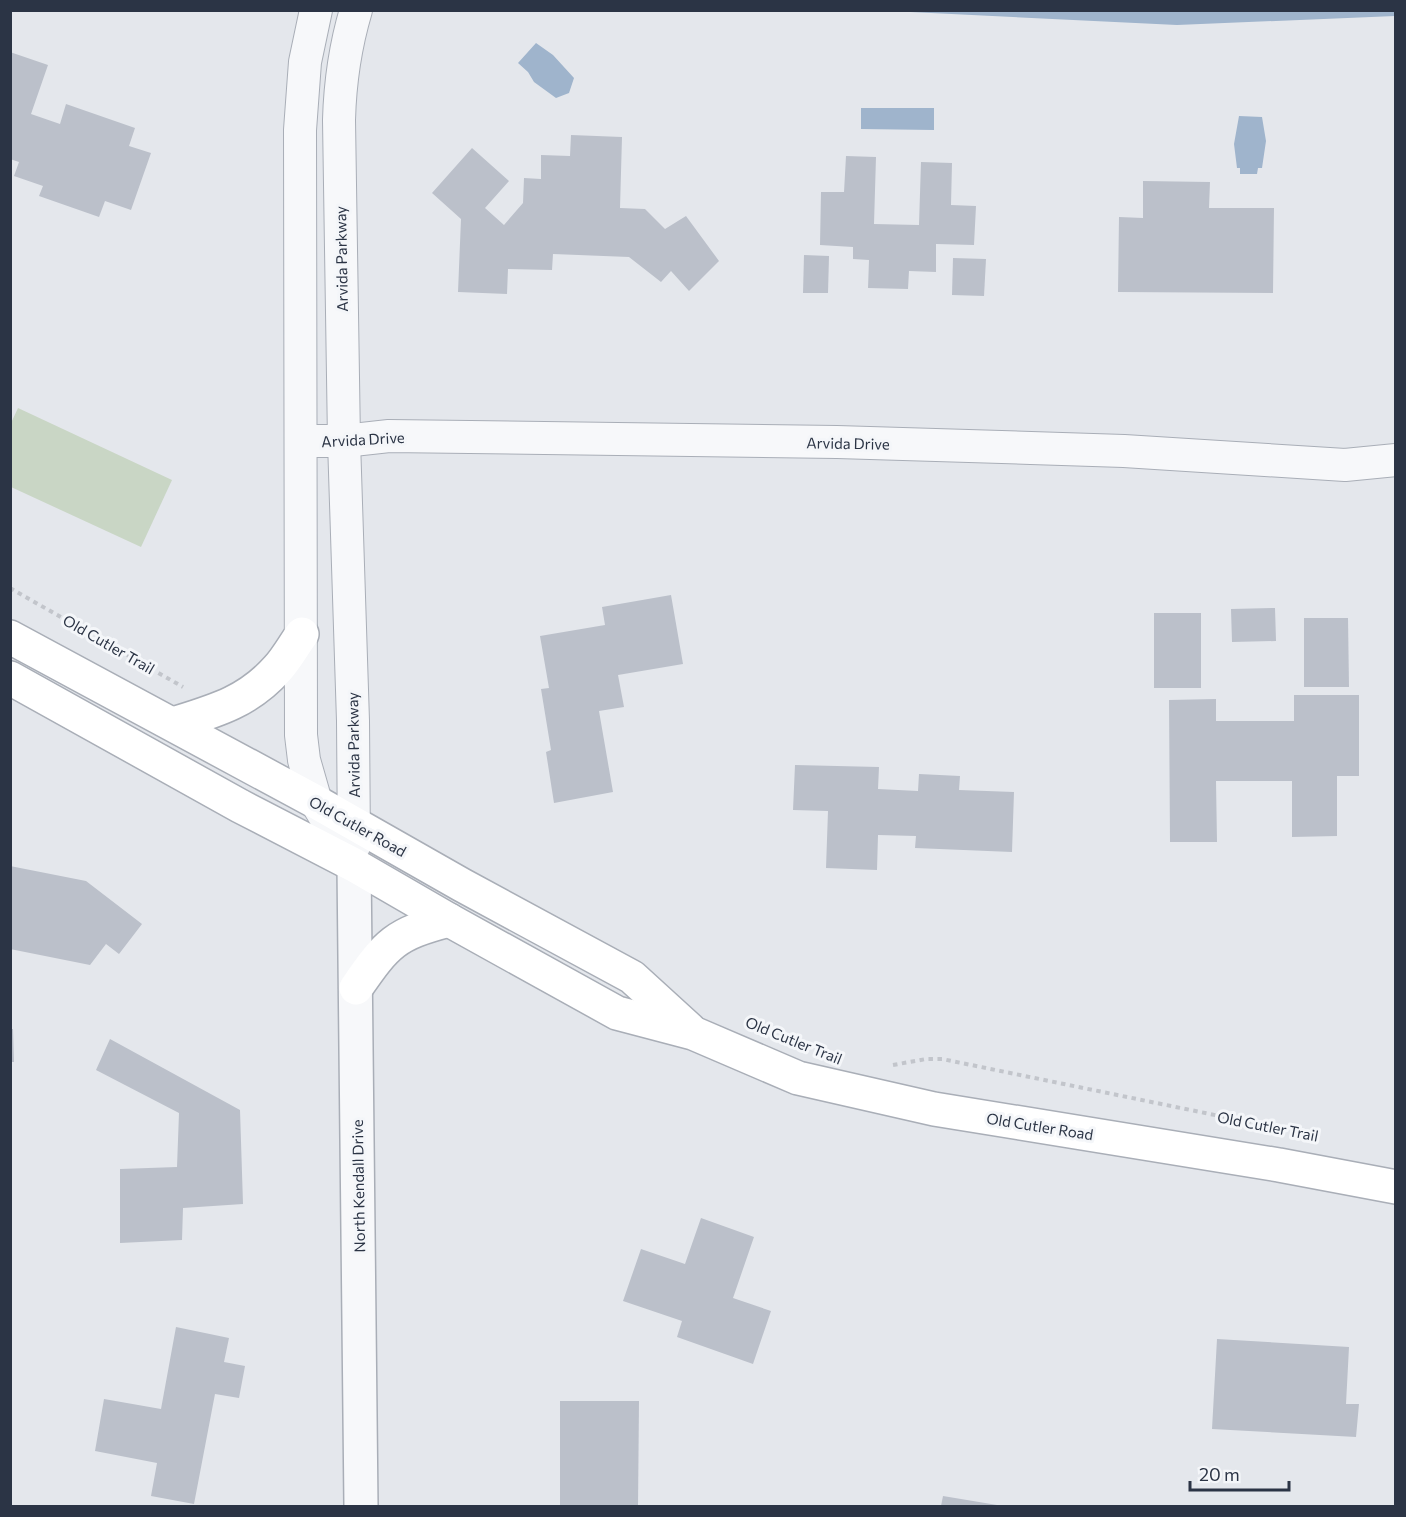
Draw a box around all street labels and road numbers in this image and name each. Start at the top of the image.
street label: Arvida Parkway [331,206,351,312]
street label: Arvida Drive [321,428,405,450]
street label: Arvida Drive [806,433,890,453]
street label: Old Cutler Trail [60,611,158,677]
street label: Arvida Parkway [343,692,363,798]
street label: Old Cutler Road [306,792,410,860]
street label: Old Cutler Trail [743,1012,845,1068]
street label: Old Cutler Trail [1216,1107,1320,1145]
street label: Old Cutler Road [985,1109,1095,1143]
street label: North Kendall Drive [348,1119,368,1253]

